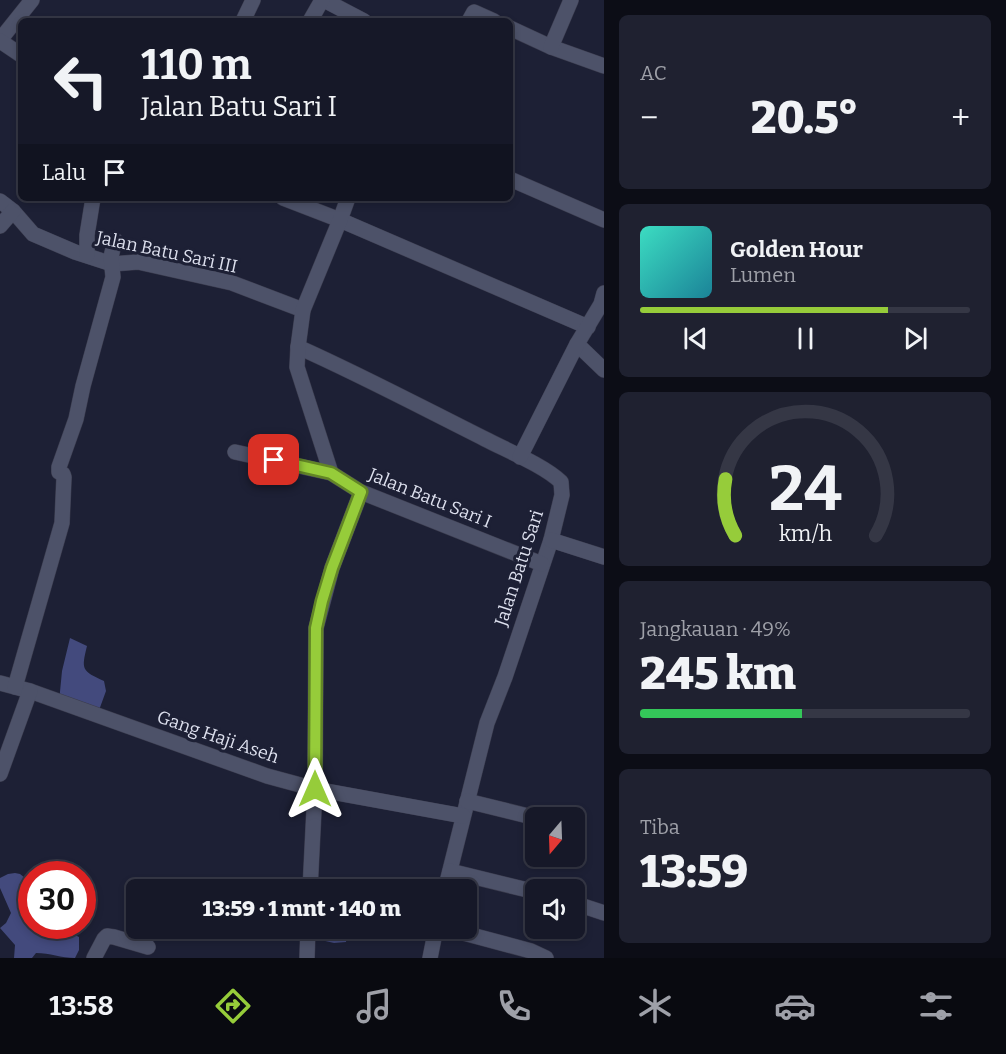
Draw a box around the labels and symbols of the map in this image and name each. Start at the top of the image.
street label: Jalan Batu Sari III [94,226,239,278]
pin [248,434,299,485]
street label: Jalan Batu Sari I [364,463,495,533]
street label: Jalan Batu Sari [490,507,548,630]
street label: Gang Haji Aseh [154,706,282,768]
position arrow [283,757,347,821]
north arrow [525,807,585,867]
speed limit sign: 30 [18,861,96,939]

